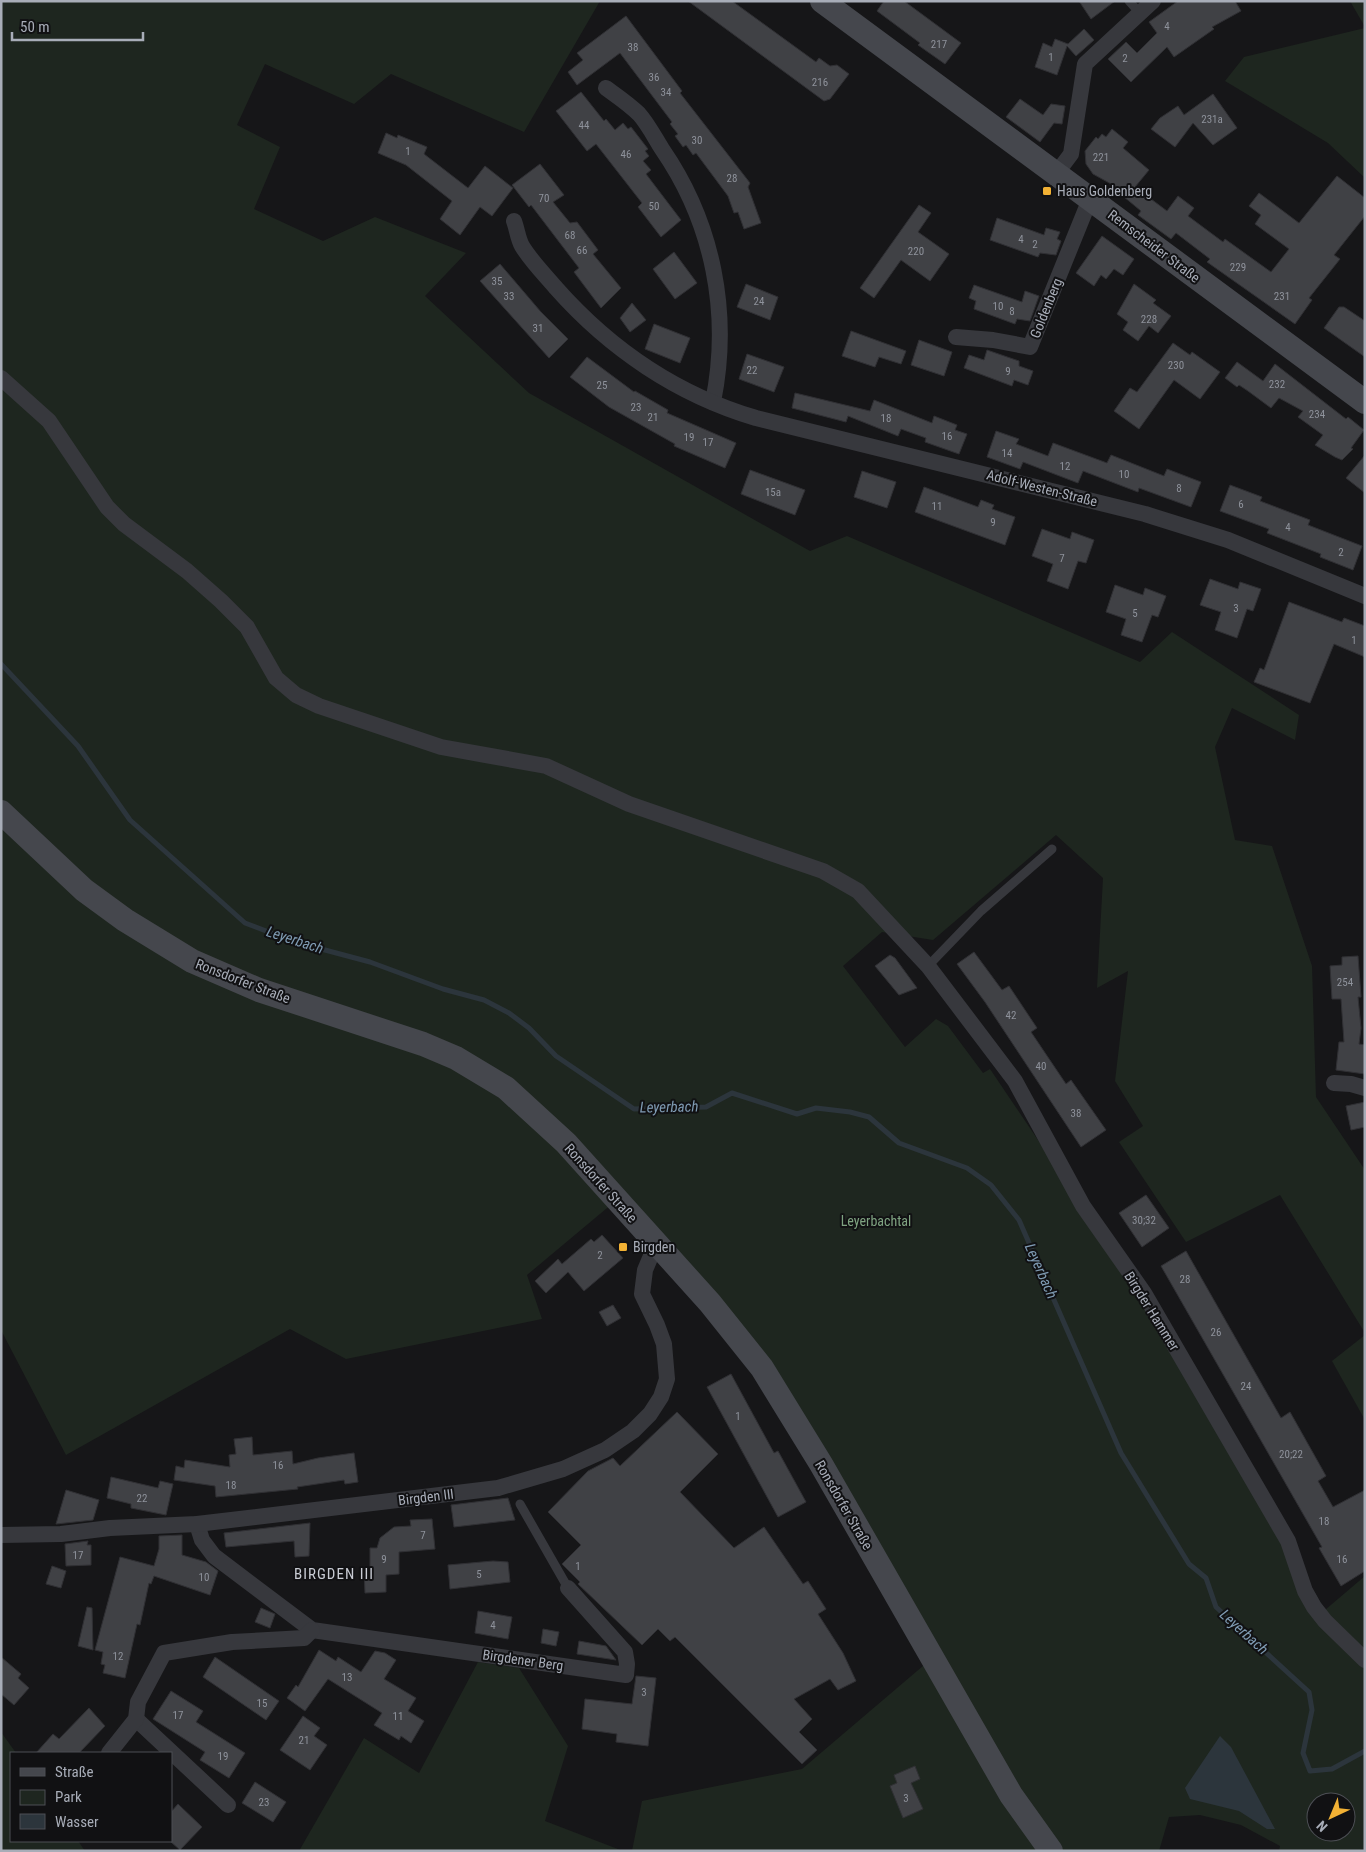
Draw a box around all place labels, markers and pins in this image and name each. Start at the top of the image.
place label: Haus Goldenberg [1057,183,1152,199]
marker: Haus Goldenberg [1041,185,1053,197]
place label: Birgden [633,1239,675,1255]
marker: Birgden [617,1241,629,1253]

